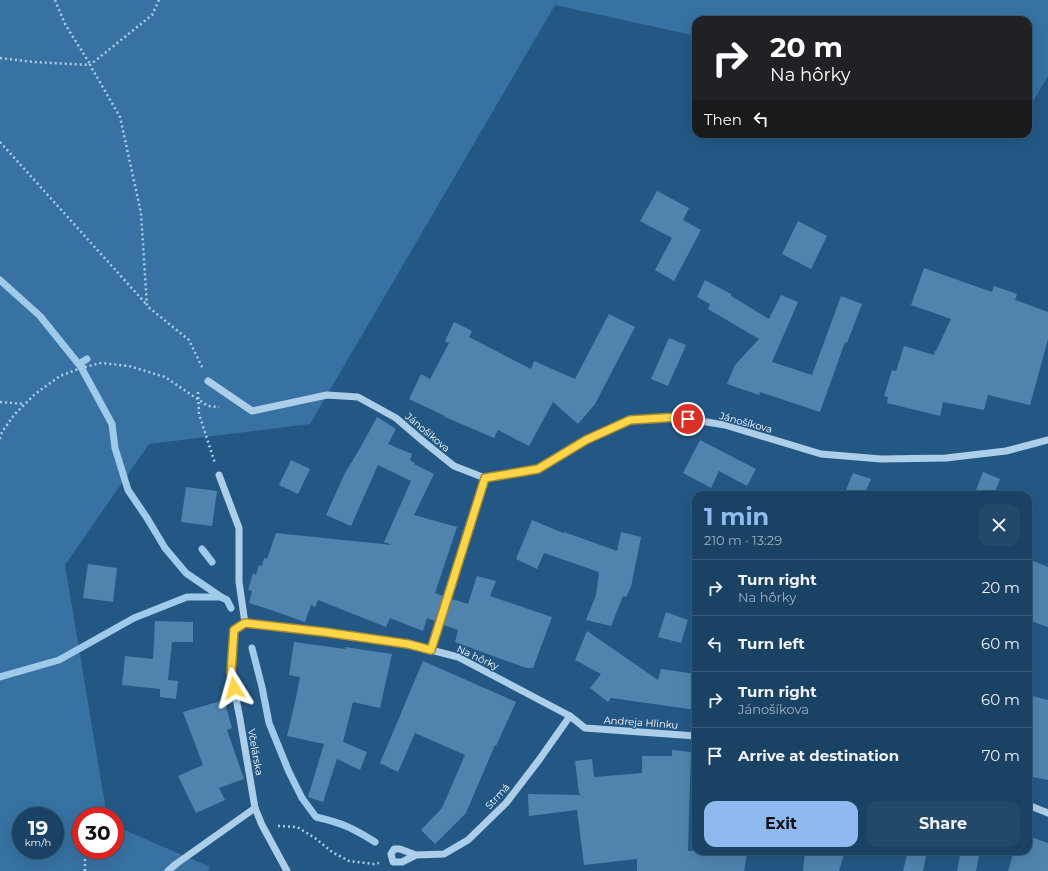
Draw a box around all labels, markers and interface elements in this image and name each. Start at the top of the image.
text: 20 m [770,30,843,64]
icon: right [704,32,756,84]
text: Na hôrky [770,64,851,86]
icon: left [750,108,772,130]
text: Then [704,110,742,129]
pin [671,402,705,436]
icon: arrive [677,408,699,430]
street label: Jánošíkova [402,409,453,455]
street label: Jánošíkova [717,409,774,436]
text: 1 min [704,502,769,531]
button: close [978,504,1020,546]
text: 210 m · 13:29 [704,532,782,548]
text: Turn right [738,570,817,589]
icon: right [704,577,726,599]
text: 20 m [982,578,1020,597]
text: Na hôrky [738,589,796,605]
icon: left [704,633,726,655]
text: Turn left [738,634,805,653]
text: 60 m [981,634,1020,653]
street label: Na hôrky [455,642,501,673]
position arrow [213,667,255,709]
text: Turn right [738,682,817,701]
icon: right [704,689,726,711]
text: 60 m [981,690,1020,709]
text: Jánošíkova [738,701,809,717]
street label: Andreja Hlinku [603,713,679,732]
street label: Včelárska [245,728,266,776]
icon: arrive [704,745,726,767]
text: Arrive at destination [738,746,899,765]
text: 70 m [982,746,1020,765]
street label: Strmá [482,781,512,812]
button: Exit [704,801,858,847]
button: Share [866,801,1020,847]
speed limit sign: 30 [72,807,124,859]
text: 19 [28,816,48,840]
text: km/h [25,836,51,849]

